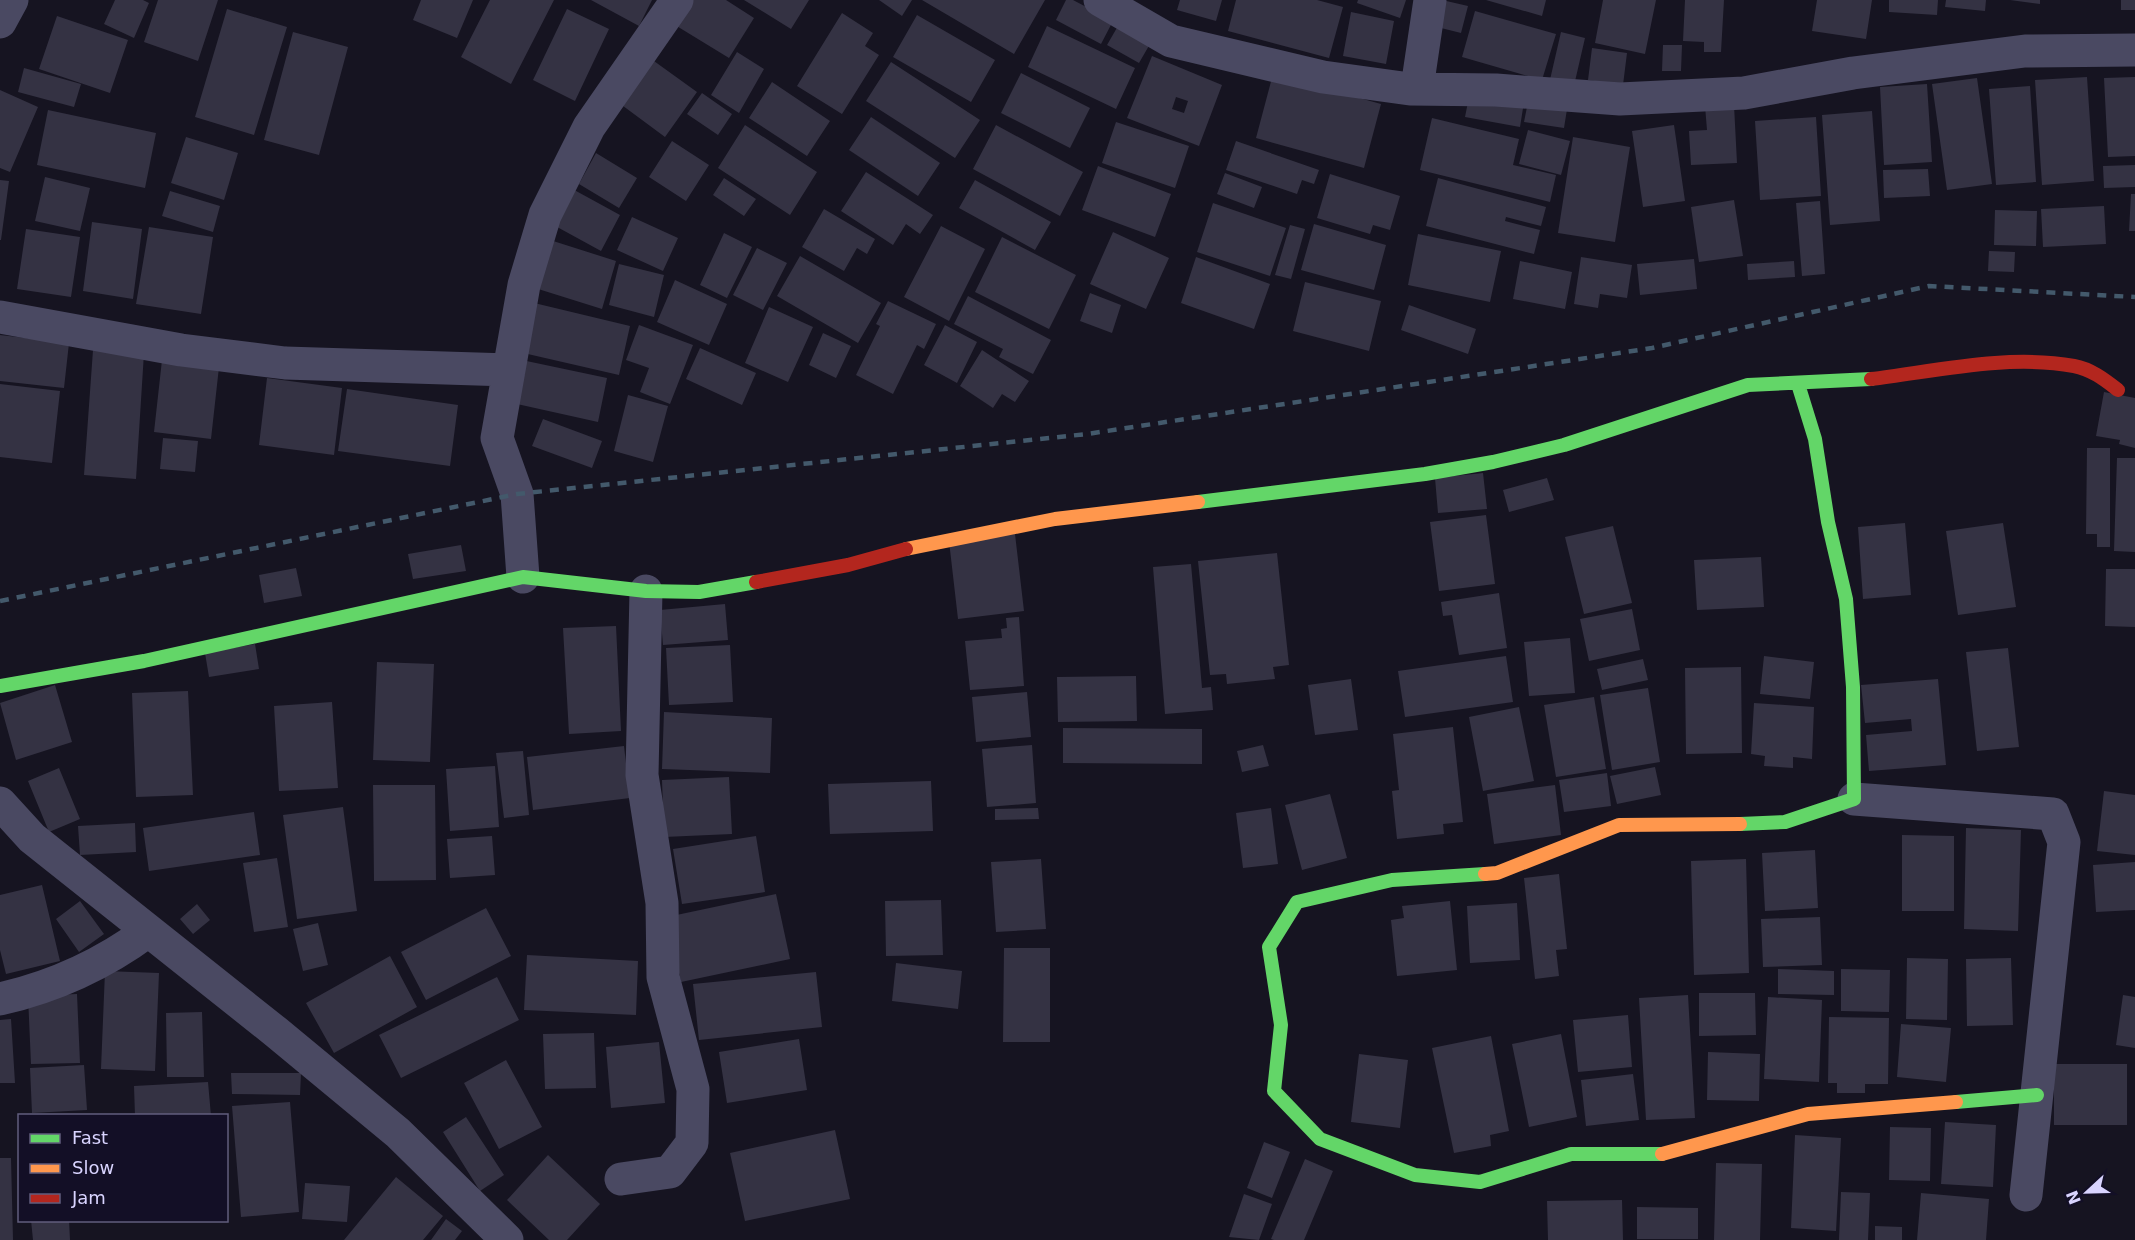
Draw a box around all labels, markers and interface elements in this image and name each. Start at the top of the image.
legend [18,1114,228,1222]
text: Fast [72,1127,108,1148]
text: Slow [72,1157,114,1178]
north arrow [2057,1162,2117,1222]
text: Jam [71,1187,106,1208]
text: N [2062,1188,2085,1207]

